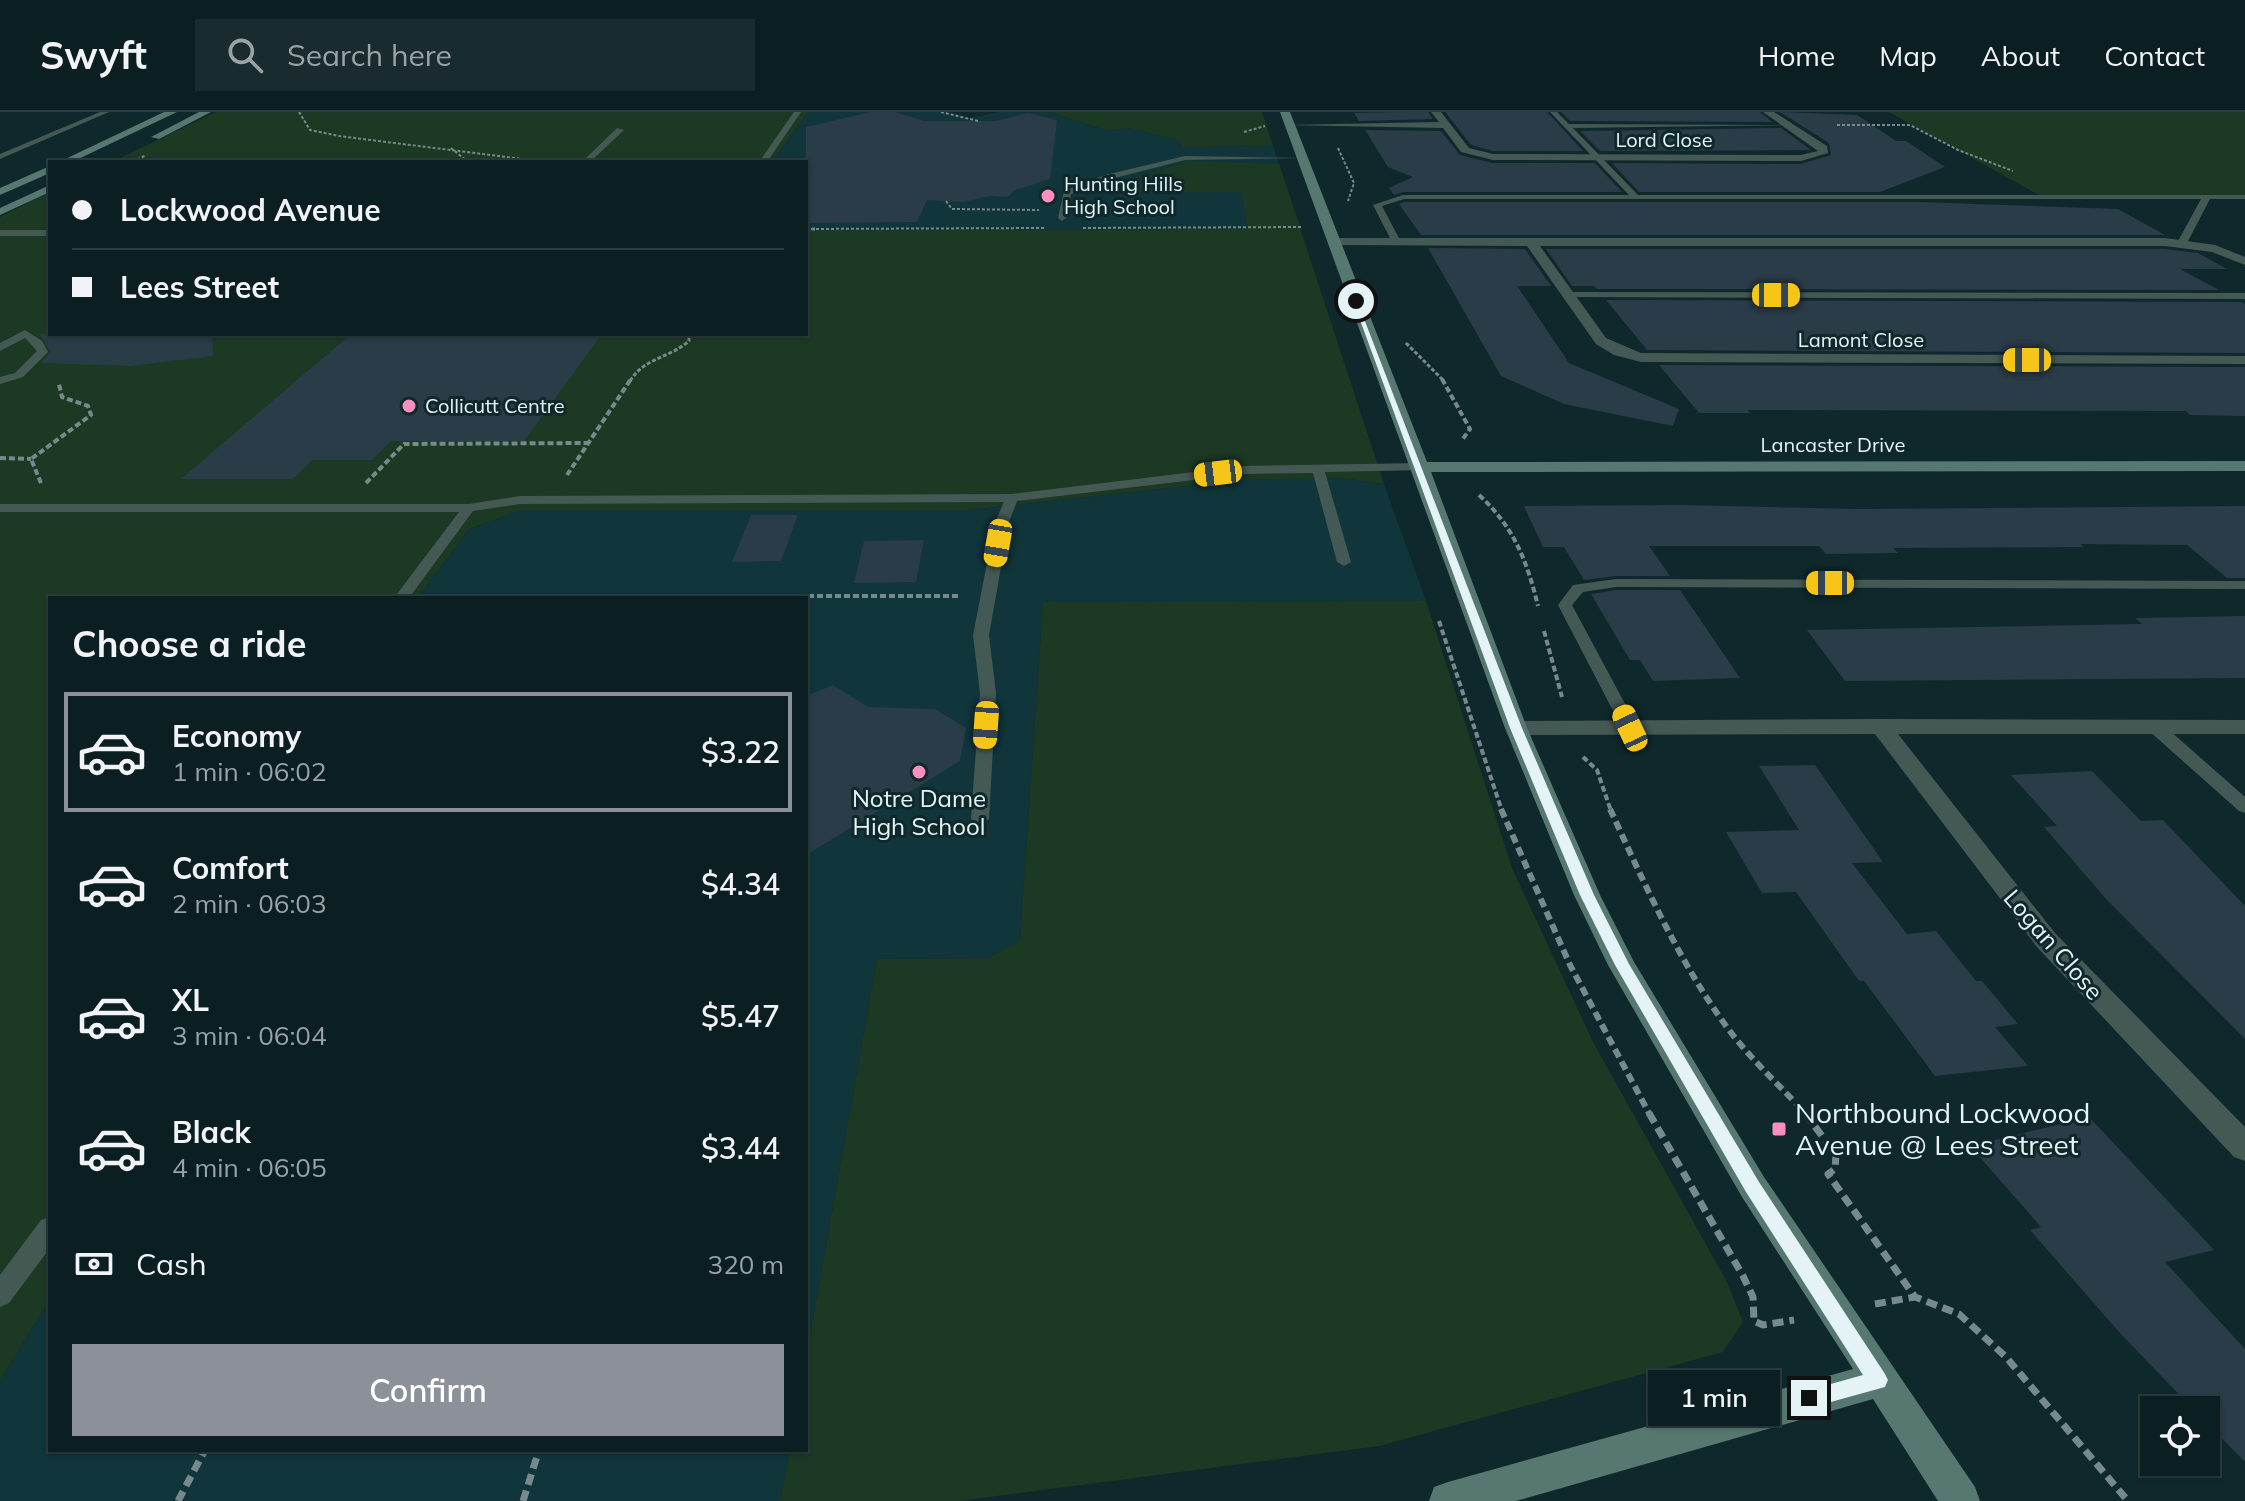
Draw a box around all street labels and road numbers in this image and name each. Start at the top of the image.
street label: Lord Close [1615,127,1713,152]
street label: Lamont Close [1798,327,1924,352]
street label: Lancaster Drive [1761,432,1905,457]
street label: Logan Close [1998,883,2110,1006]

